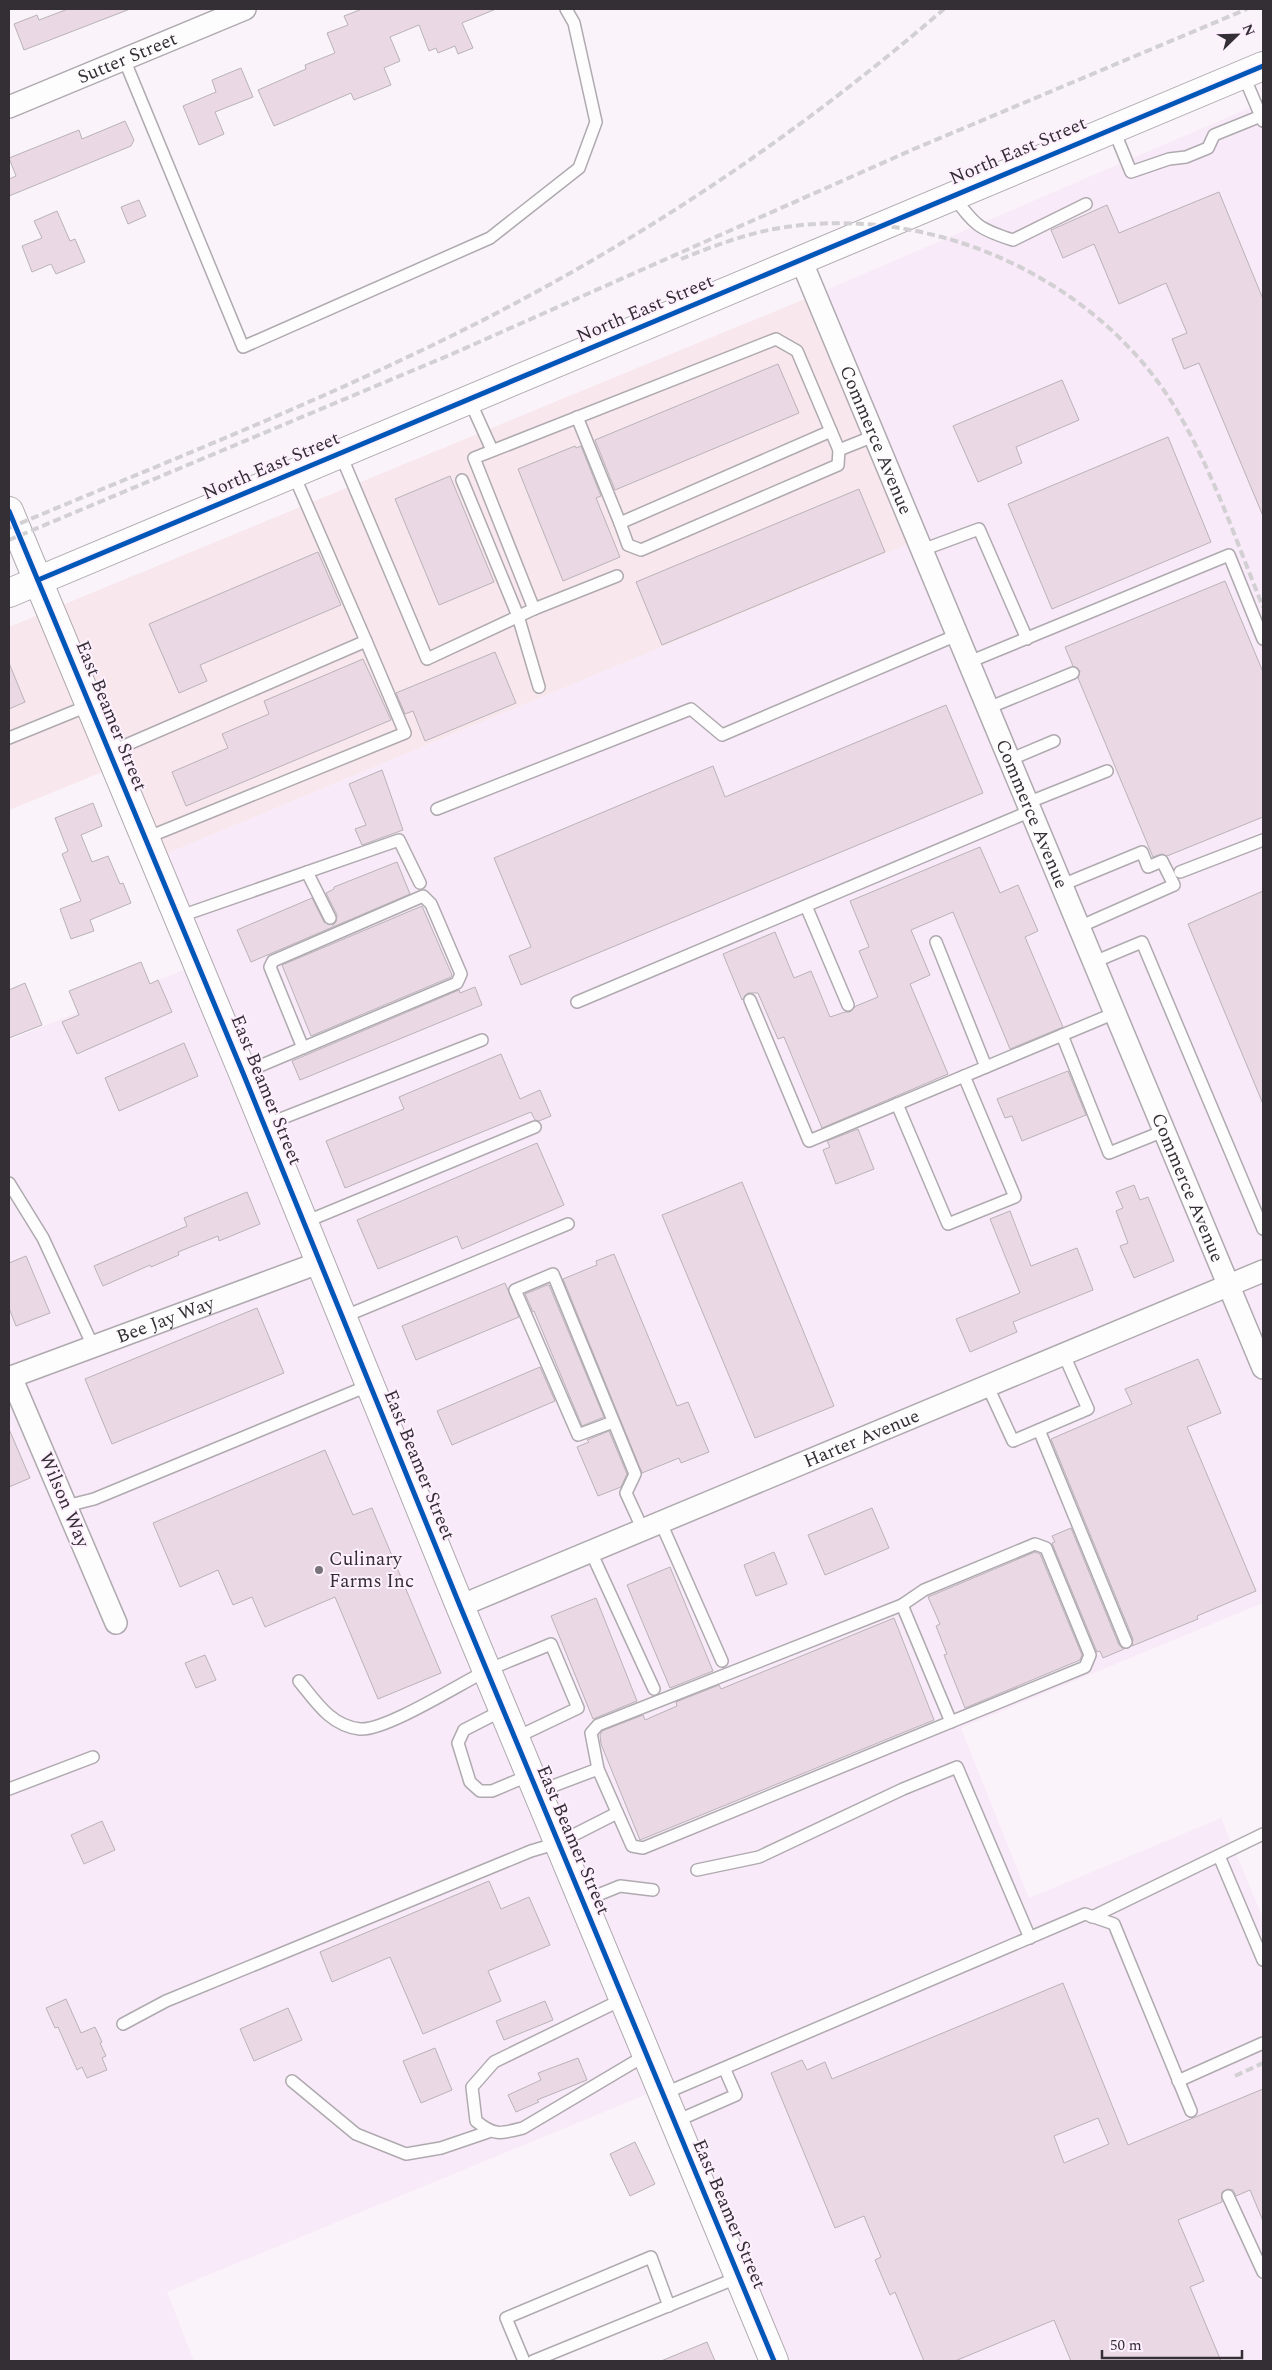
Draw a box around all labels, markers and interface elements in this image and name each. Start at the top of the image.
north arrow [1212,10,1262,60]
text: N [1237,21,1260,39]
street label: Sutter Street [73,24,182,92]
street label: North East Street [945,109,1091,193]
street label: North East Street [572,267,718,351]
street label: Commerce Avenue [832,361,920,519]
street label: North East Street [198,424,344,508]
street label: East Beamer Street [68,636,155,796]
street label: Commerce Avenue [988,735,1076,893]
street label: East Beamer Street [223,1010,310,1170]
street label: Commerce Avenue [1144,1108,1232,1267]
street label: Bee Jay Way [112,1288,219,1351]
street label: East Beamer Street [376,1385,463,1545]
street label: Harter Avenue [799,1401,924,1476]
street label: Wilson Way [31,1448,97,1553]
place label: Culinary Farms Inc [329,1545,414,1596]
marker: Culinary Farms Inc [313,1564,325,1576]
street label: East Beamer Street [528,1761,618,1920]
street label: East Beamer Street [684,2135,774,2294]
scale bar [1102,2328,1242,2360]
text: 50 m [1110,2334,1142,2357]

